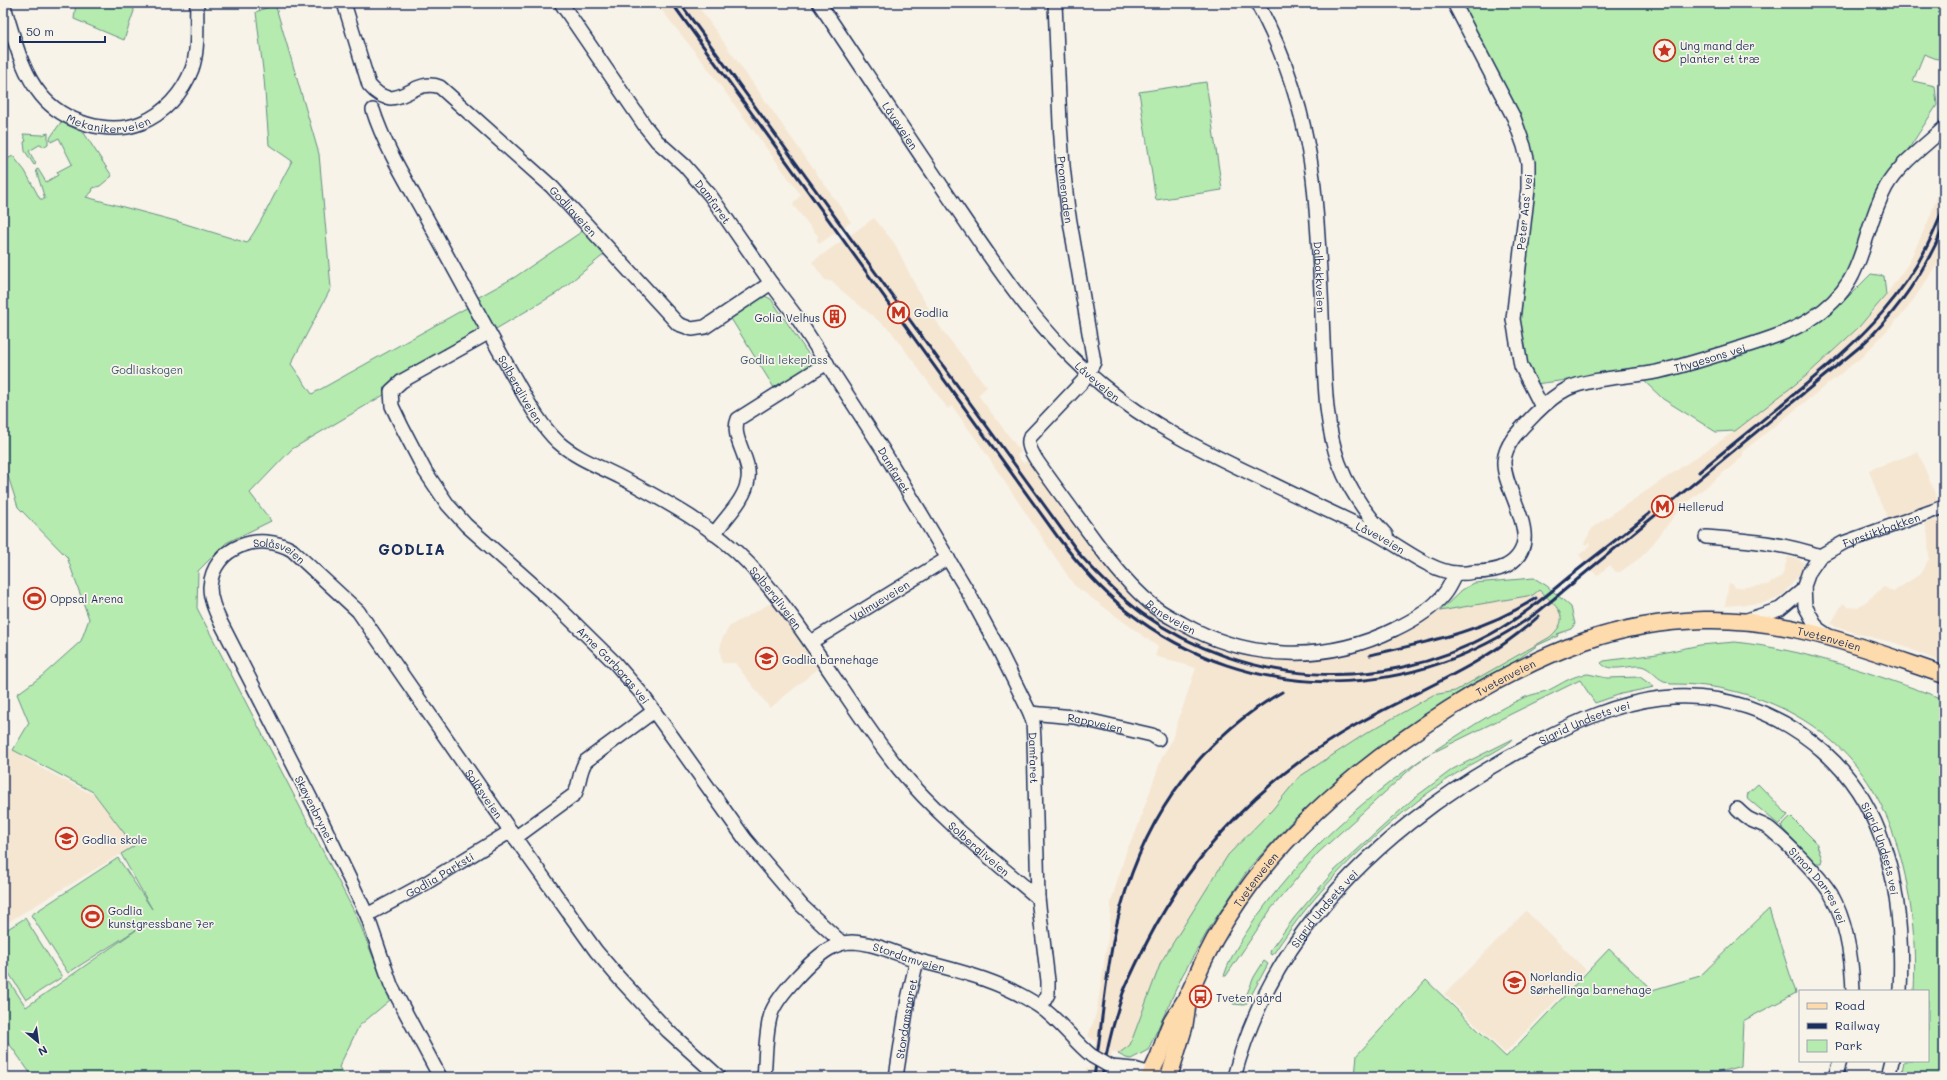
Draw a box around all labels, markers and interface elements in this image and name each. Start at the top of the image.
scale bar [20,18,105,44]
text: 50 m [26,23,54,39]
place icon: Ung mand der planter et træ [1651,38,1677,64]
place label: Ung mand der planter et træ [1680,38,1760,66]
street label: Låveveien [879,99,922,152]
street label: Mekanikerveien [64,110,153,135]
street label: Promenaden [1055,156,1078,224]
street label: Peter Aas’ vei [1513,173,1535,251]
street label: Damfaret [692,176,735,226]
street label: Godliaveien [547,182,601,239]
street label: Dalbakkveien [1311,241,1329,313]
metro station icon: Godlia [886,299,912,325]
building icon: Golia Velhus [822,304,848,330]
place label: Godlia [914,305,949,320]
place label: Golia Velhus [755,310,820,325]
street label: Thygesons vei [1672,339,1747,375]
street label: Solbergliveien [495,352,547,426]
park label: Godlia lekeplass [740,352,828,367]
street label: Låveveien [1072,358,1123,404]
park label: Godliaskogen [111,362,183,377]
street label: Damfaret [875,444,914,496]
metro station icon: Hellerud [1650,493,1676,519]
place label: Hellerud [1678,499,1724,514]
street label: Fyrstikkbakken [1840,509,1922,550]
street label: Låveveien [1354,518,1408,557]
street label: Solåsveien [252,534,309,567]
district label: GODLIA [378,539,446,559]
street label: Solbergliveien [747,563,806,632]
street label: Valmueveien [847,576,912,624]
sports icon: Oppsal Arena [21,585,47,611]
place label: Oppsal Arena [50,591,124,606]
street label: Baneveien [1143,596,1199,637]
street label: Tvetenveien [1796,622,1863,654]
street label: Arne Garborgs vei [574,623,654,706]
school or university icon: Godlia barnehage [754,646,780,672]
place label: Godlia barnehage [782,652,879,667]
street label: Tvetenveien [1473,655,1538,699]
street label: Sigrid Undsets vei [1536,697,1631,748]
street label: Rappveien [1067,709,1124,736]
street label: Damfaret [1026,732,1043,784]
street label: Solåsveien [462,766,507,821]
street label: Skøyenbrynet [292,773,338,845]
street label: Sigrid Undsets vei [1858,799,1903,896]
street label: Solbergliveien [946,818,1013,879]
school or university icon: Godlia skole [53,826,79,852]
place label: Godlia skole [82,832,148,847]
street label: Simon Darres vei [1786,843,1850,925]
street label: Godlia Parksti [403,848,476,900]
street label: Tvetenveien [1229,849,1281,910]
street label: Sigrid Undsets vei [1287,866,1361,950]
sports icon: Godlia kunstgressbane 7er [80,903,106,929]
place label: Godlia kunstgressbane 7er [108,903,214,931]
street label: Stordamveien [871,938,947,975]
school or university icon: Norlandia Sørhellinga barnehage [1502,969,1528,995]
place label: Norlandia Sørhellinga barnehage [1530,969,1652,997]
street label: Stordamsnaret [891,977,920,1060]
bus stop icon: Tveten gård [1188,984,1214,1010]
place label: Tveten gård [1216,990,1282,1005]
legend [1799,990,1929,1062]
text: Road [1835,997,1865,1013]
text: Railway [1835,1017,1880,1033]
north arrow [18,1022,58,1062]
text: Park [1835,1037,1862,1053]
text: N [36,1043,50,1060]

